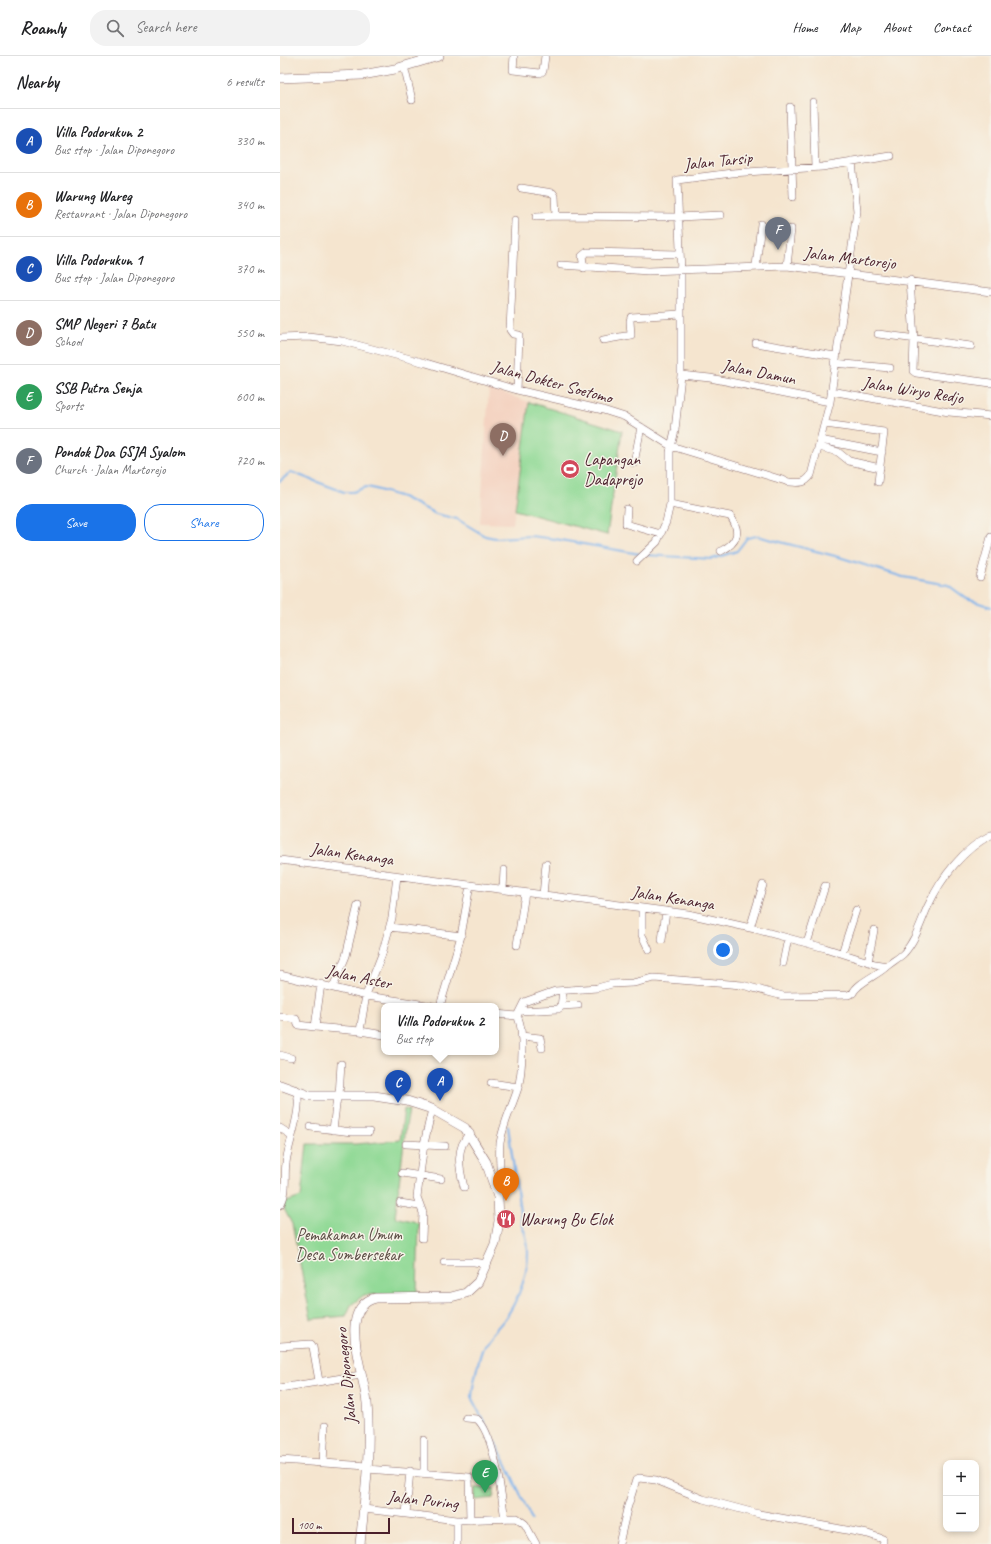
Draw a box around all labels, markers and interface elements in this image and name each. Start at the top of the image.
search box [90,10,370,46]
text: Roamly [20,16,66,40]
icon: search [104,17,126,39]
text: Search here [136,18,197,37]
text: Home [792,19,818,36]
text: Map [840,19,861,36]
text: About [883,19,911,36]
text: Contact [933,19,971,36]
text: Nearby [16,72,59,93]
text: 6 results [226,74,264,90]
text: Villa Podorukun 2 [54,123,142,142]
text: A [26,133,32,149]
text: 330 m [236,133,264,149]
text: Bus stop · Jalan Diponegoro [54,142,174,158]
street label: Jalan Tarsip [682,147,755,175]
text: Warung Wareg [54,187,131,206]
text: B [26,197,32,213]
text: 340 m [236,197,264,213]
text: Restaurant · Jalan Diponegoro [54,206,187,222]
pin: F [765,217,791,250]
street label: Jalan Martorejo [802,242,898,274]
text: Villa Podorukun 1 [54,251,142,270]
text: C [26,261,32,277]
text: 370 m [236,261,264,277]
text: Bus stop · Jalan Diponegoro [54,270,174,286]
text: SMP Negeri 7 Batu [54,315,155,334]
text: D [25,325,33,341]
text: 550 m [236,325,264,341]
text: School [54,334,82,350]
street label: Jalan Damun [720,354,799,390]
street label: Jalan Dokter Soetomo [488,356,617,409]
street label: Jalan Wiryo Redjo [860,372,966,408]
text: SSB Putra Senja [54,379,141,398]
text: E [26,389,32,405]
text: 600 m [236,389,264,405]
text: Sports [54,398,83,414]
pin: D [490,423,516,456]
text: Pondok Doa GSJA Syalom [54,443,185,462]
place label: Lapangan Dadaprejo [584,449,643,490]
text: F [26,453,32,469]
text: 720 m [236,453,264,469]
sports icon: Lapangan Dadaprejo [559,458,581,480]
text: Church · Jalan Martorejo [54,462,166,478]
button: Save [16,504,136,541]
button: Share [144,504,264,541]
street label: Jalan Kenanga [308,838,396,870]
street label: Jalan Kenanga [629,881,717,915]
your location [713,940,733,960]
street label: Jalan Aster [324,960,395,994]
popup [381,1003,499,1055]
text: Villa Podorukun 2 [396,1012,484,1031]
text: Bus stop [396,1031,433,1047]
pin: A [427,1068,453,1101]
pin: C [385,1070,411,1103]
pin: B [493,1168,519,1201]
restaurant icon: Warung Bu Elok [495,1208,517,1230]
place label: Warung Bu Elok [520,1209,615,1230]
park label: Pemakaman Umum Desa Sumbersekar [296,1224,404,1265]
street label: Jalan Diponegoro [330,1326,362,1426]
pin: E [472,1460,498,1493]
map controls [943,1460,979,1532]
button: + [943,1460,979,1496]
street label: Jalan Puring [386,1486,461,1514]
button: − [943,1496,979,1532]
scale bar [292,1516,390,1535]
text: 100 m [298,1518,322,1532]

